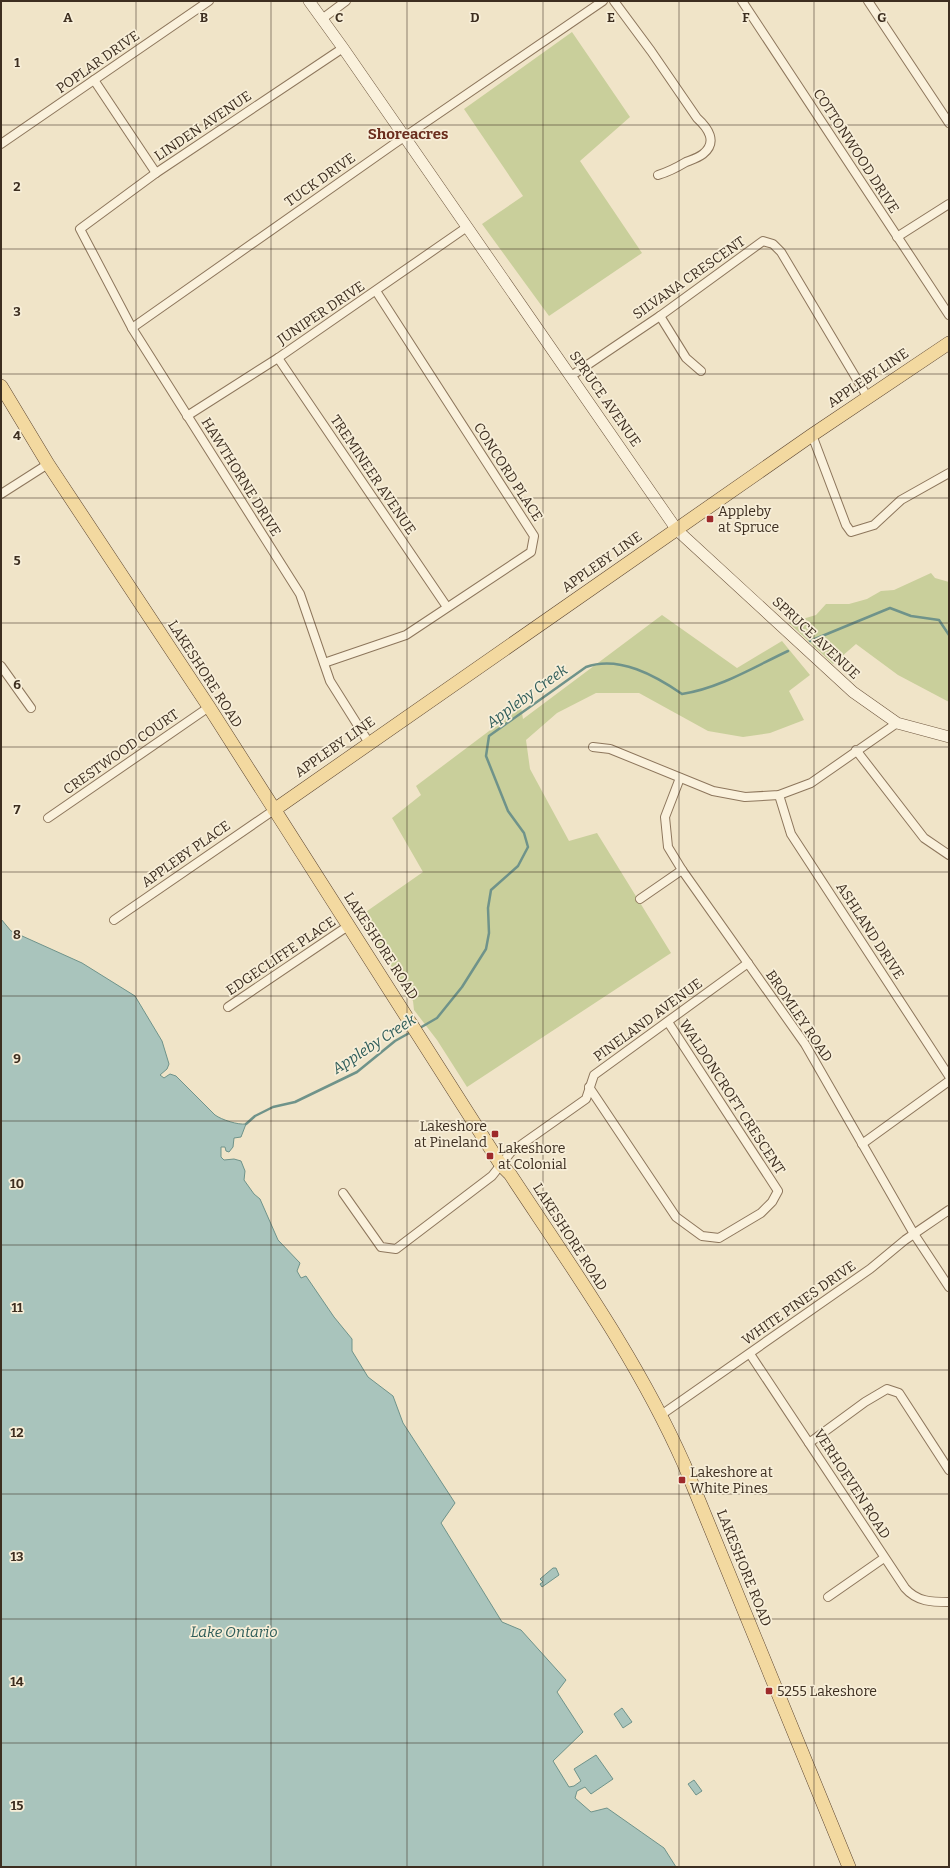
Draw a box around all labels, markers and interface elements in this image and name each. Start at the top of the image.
text: A [63,10,73,25]
text: B [200,10,208,25]
text: C [335,10,343,25]
text: D [470,10,480,25]
text: E [607,10,615,25]
text: F [742,10,750,25]
text: G [877,10,887,25]
street label: POPLAR DRIVE [53,27,143,97]
text: 1 [14,55,20,70]
street label: COTTONWOOD DRIVE [809,86,903,216]
street label: LINDEN AVENUE [151,87,255,165]
district label: Shoreacres [368,125,448,143]
street label: TUCK DRIVE [281,149,359,211]
text: 2 [13,179,21,194]
street label: SILVANA CRESCENT [630,233,748,323]
street label: JUNIPER DRIVE [273,278,368,349]
text: 3 [13,304,21,319]
street label: APPLEBY LINE [824,345,912,411]
street label: SPRUCE AVENUE [566,348,644,450]
street label: TREMINEER AVENUE [327,412,419,538]
street label: HAWTHORNE DRIVE [198,415,284,539]
street label: CONCORD PLACE [470,419,546,525]
text: 4 [13,428,21,443]
place label: Appleby at Spruce [718,503,779,536]
marker: Appleby at Spruce [705,514,715,524]
street label: APPLEBY LINE [558,528,646,596]
text: 5 [13,553,21,568]
street label: SPRUCE AVENUE [769,593,863,683]
street label: LAKESHORE ROAD [164,617,246,731]
water label: Appleby Creek [482,660,572,732]
text: 6 [13,677,21,692]
street label: CRESTWOOD COURT [60,706,182,798]
street label: APPLEBY LINE [291,713,379,781]
text: 7 [14,802,21,817]
street label: APPLEBY PLACE [138,817,234,891]
street label: ASHLAND DRIVE [832,880,908,982]
street label: LAKESHORE ROAD [340,889,422,1003]
street label: EDGECLIFFE PLACE [223,913,339,999]
text: 8 [13,927,21,942]
street label: BROMLEY ROAD [762,967,836,1065]
street label: PINELAND AVENUE [590,975,706,1065]
water label: Appleby Creek [328,1010,420,1078]
street label: WALDONCROFT CRESCENT [676,1016,788,1178]
text: 9 [13,1051,21,1066]
place label: Lakeshore at Pineland [414,1118,487,1151]
marker: Lakeshore at Pineland [490,1129,500,1139]
place label: Lakeshore at Colonial [498,1140,567,1173]
marker: Lakeshore at Colonial [485,1151,495,1161]
text: 10 [10,1176,24,1191]
street label: LAKESHORE ROAD [529,1180,611,1294]
street label: WHITE PINES DRIVE [739,1257,859,1349]
text: 11 [11,1300,23,1315]
text: 12 [11,1425,23,1440]
street label: VERHOEVEN ROAD [810,1426,894,1542]
place label: Lakeshore at White Pines [690,1464,773,1497]
marker: Lakeshore at White Pines [677,1475,687,1485]
street label: LAKESHORE ROAD [713,1507,775,1629]
text: 13 [10,1549,24,1564]
water label: Lake Ontario [190,1623,278,1641]
text: 14 [10,1674,24,1689]
place label: 5255 Lakeshore [777,1683,877,1700]
marker: 5255 Lakeshore [764,1686,774,1696]
text: 15 [11,1798,23,1813]

